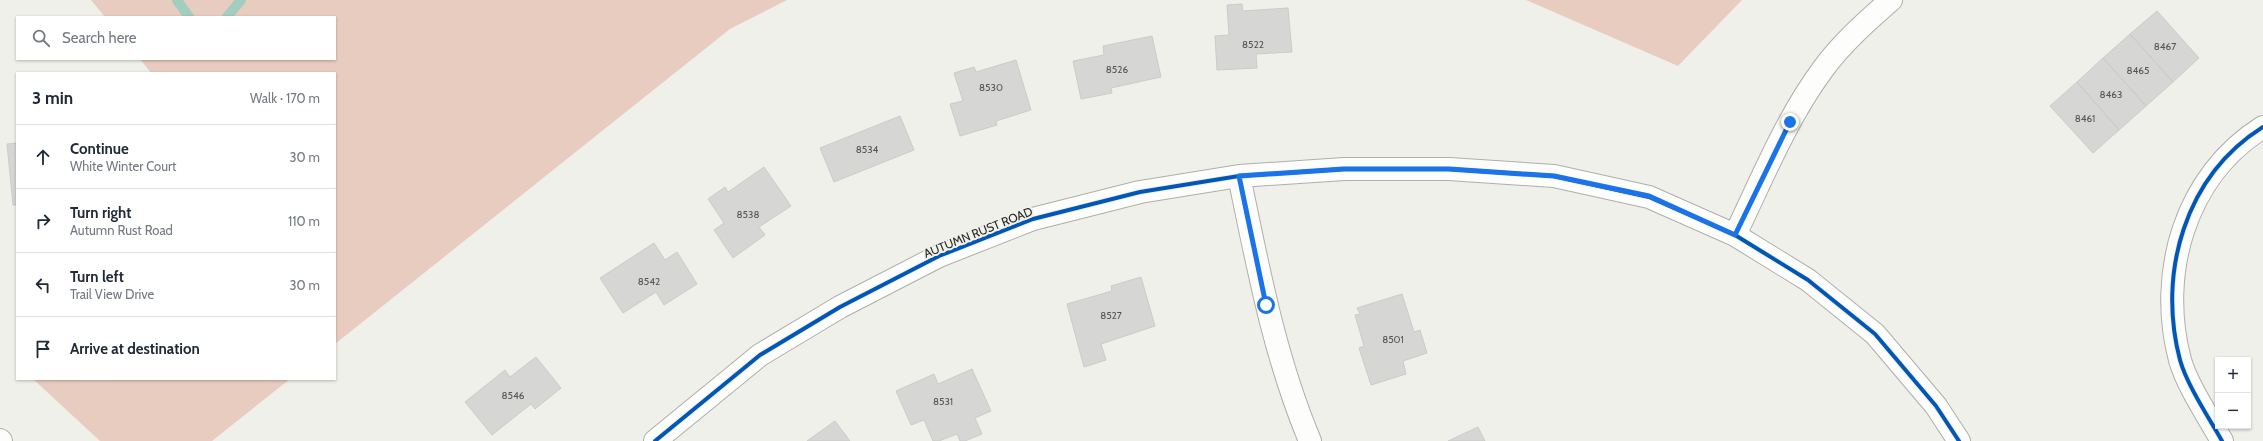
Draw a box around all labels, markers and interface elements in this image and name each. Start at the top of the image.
search box [16,16,336,60]
icon: search [30,27,52,49]
text: Search here [62,29,137,47]
house number: 8522 [1242,38,1264,51]
house number: 8467 [2154,40,2176,53]
house number: 8526 [1106,63,1129,76]
house number: 8465 [2127,64,2149,77]
house number: 8530 [979,81,1003,94]
text: 3 min [32,88,73,108]
house number: 8463 [2100,88,2122,101]
text: Walk · 170 m [250,90,320,106]
house number: 8461 [2075,112,2095,125]
route end [1781,113,1799,131]
text: Continue [70,140,129,158]
house number: 8534 [856,143,879,156]
icon: ahead [32,146,54,168]
text: 30 m [290,149,320,165]
text: White Winter Court [70,158,176,174]
street label: AUTUMN RUST ROAD [921,203,1035,261]
text: Turn right [70,204,131,222]
house number: 8538 [737,208,759,221]
icon: right [32,210,54,232]
text: 110 m [288,213,320,229]
text: Autumn Rust Road [70,222,173,238]
text: Turn left [70,268,124,286]
icon: left [32,274,54,296]
house number: 8542 [638,275,660,288]
text: 30 m [290,277,320,293]
text: Trail View Drive [70,286,154,302]
route start [1257,296,1275,314]
house number: 8527 [1100,309,1122,322]
house number: 8501 [1382,333,1404,346]
icon: arrive [32,338,54,360]
text: Arrive at destination [70,340,200,358]
map controls [2215,357,2251,429]
button: + [2215,357,2251,393]
house number: 8546 [502,389,525,402]
button: − [2215,393,2251,429]
house number: 8531 [933,395,953,408]

